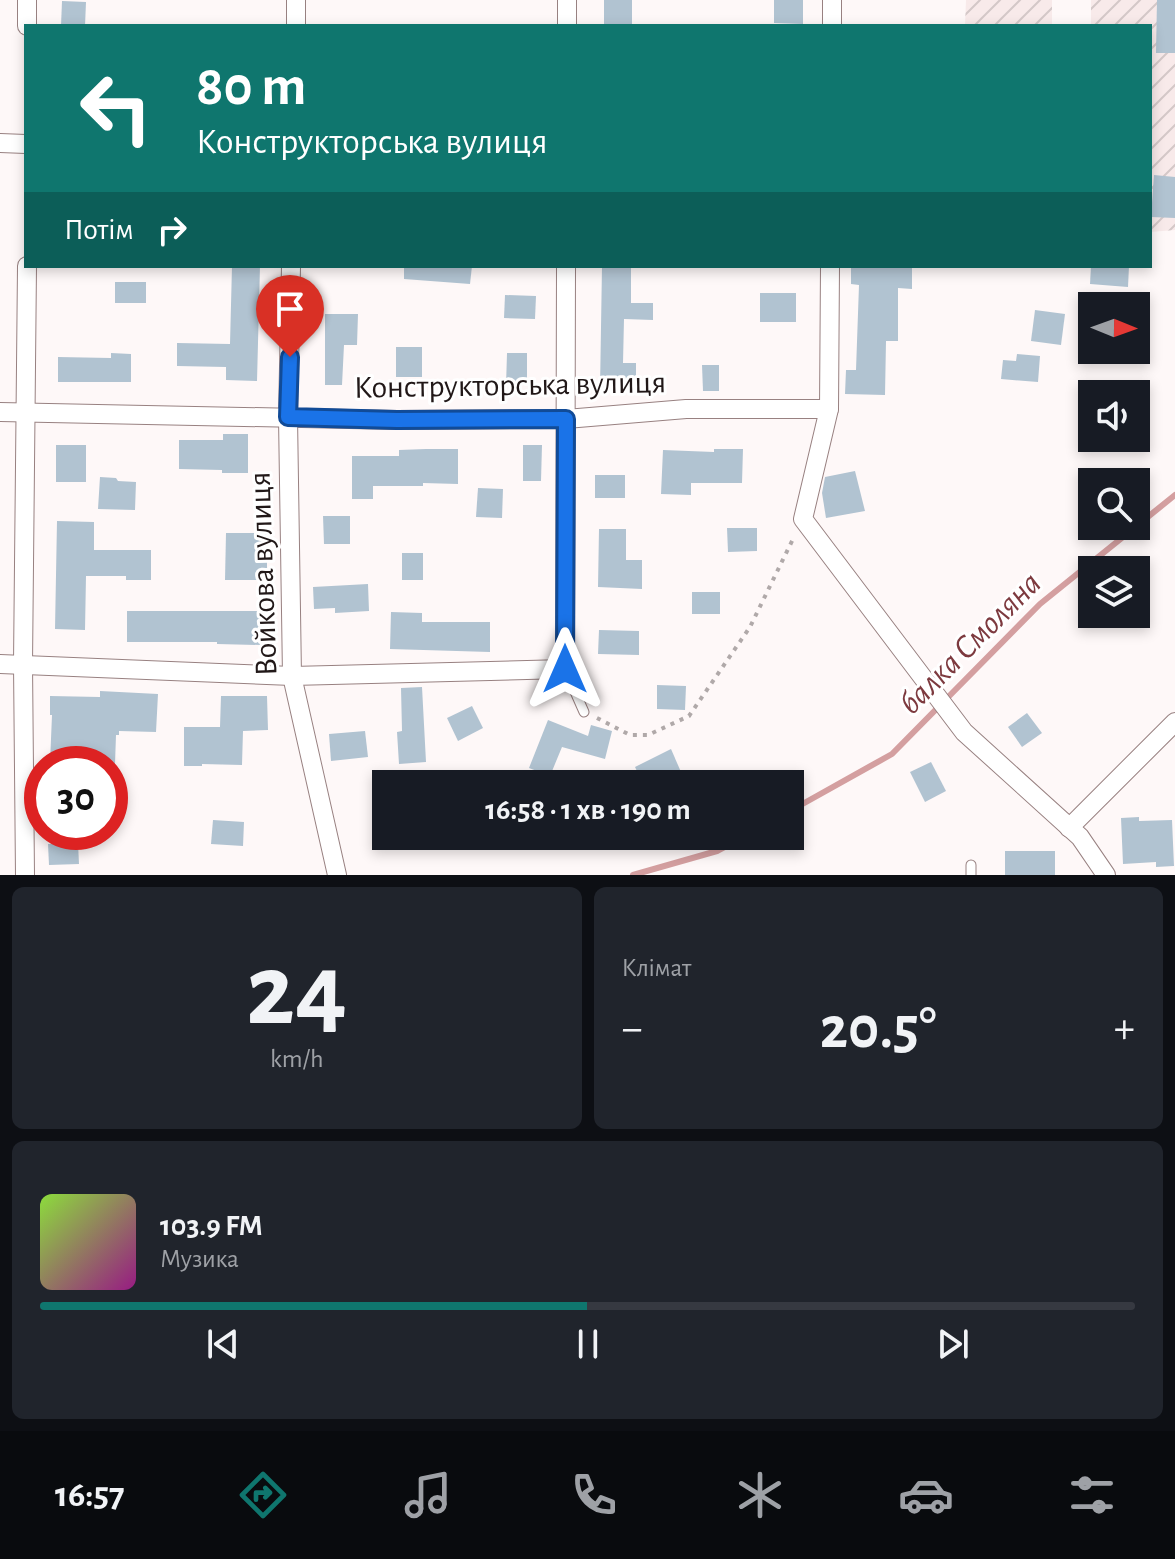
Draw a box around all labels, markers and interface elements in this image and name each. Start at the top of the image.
icon: left [64,56,168,160]
text: 80 m [196,59,306,115]
text: Конструкторська вулиця [196,124,548,160]
icon: right [150,208,194,252]
text: Потім [64,215,134,245]
pin [256,275,324,357]
icon: arrive [268,287,312,331]
north arrow [1078,292,1150,364]
map controls [1078,292,1150,628]
street label: Конструкторська вулиця [353,366,667,404]
button: sound [1078,380,1150,452]
button: search [1078,468,1150,540]
street label: Войкова вулиця [243,471,283,677]
button: layers [1078,556,1150,628]
water label: балка Смоляна [893,566,1048,721]
position arrow [523,627,607,711]
speed limit sign: 30 [24,746,128,850]
text: 16:58 · 1 хв · 190 m [485,795,691,825]
text: 24 [246,940,347,1044]
text: Клімат [622,955,691,981]
text: 20.5° [820,999,937,1059]
text: − [622,1007,643,1051]
text: + [1114,1007,1135,1051]
text: km/h [270,1046,324,1072]
text: 103.9 FM [160,1211,263,1241]
text: Музика [160,1246,239,1272]
icon: previous [201,1322,245,1366]
icon: pause [566,1322,610,1366]
icon: next [931,1322,975,1366]
icon: directions [235,1467,291,1523]
icon: music [400,1467,456,1523]
icon: phone [566,1467,622,1523]
icon: climate [732,1467,788,1523]
icon: car [898,1467,954,1523]
icon: filters [1064,1467,1120,1523]
text: 16:57 [55,1477,125,1513]

